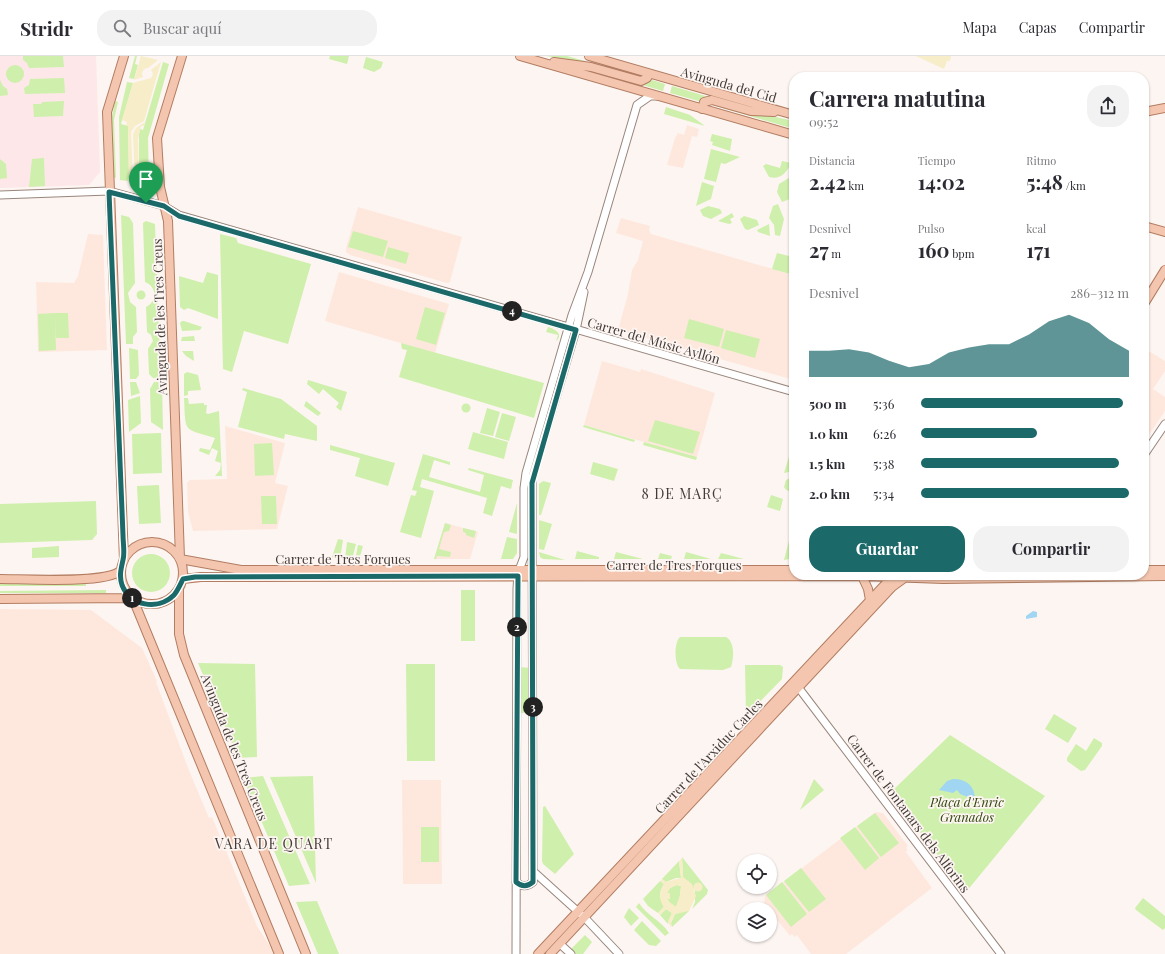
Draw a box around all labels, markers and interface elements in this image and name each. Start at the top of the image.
search box [97,10,377,46]
text: Stridr [20,15,73,41]
icon: search [111,17,133,39]
text: Buscar aquí [143,18,222,38]
text: Mapa [962,18,997,37]
text: Capas [1019,18,1057,37]
text: Compartir [1079,18,1145,37]
street label: Avinguda del Cid [678,62,779,106]
text: Carrera matutina [809,83,986,113]
button: share [1087,85,1129,127]
text: 09:52 [809,113,839,130]
text: Distancia [809,153,855,168]
text: Tiempo [918,153,955,168]
text: Ritmo [1026,153,1056,168]
pin [129,162,163,203]
icon: arrive [135,168,157,190]
text: 2.42 [809,168,846,195]
text: 14:02 [918,168,965,195]
text: 5:48 [1026,168,1063,195]
text: km [846,178,864,193]
text: /km [1063,178,1086,193]
text: Desnivel [809,221,851,236]
text: Pulso [918,221,945,236]
text: kcal [1026,221,1046,236]
text: 27 [809,236,829,263]
text: 160 [918,236,949,263]
text: 171 [1026,236,1051,263]
street label: Avinguda de les Tres Creus [148,238,170,397]
text: m [829,246,841,261]
text: bpm [949,246,975,261]
text: Desnivel [809,284,859,301]
text: 286–312 m [1070,284,1129,301]
pin: 4 [502,301,522,321]
text: 4 [509,303,515,318]
street label: Carrer del Músic Ayllón [586,313,723,367]
text: 500 m [809,395,847,412]
text: 5:36 [873,395,894,412]
text: 1.0 km [809,425,848,442]
text: 6:26 [873,425,896,442]
text: 1.5 km [809,455,845,472]
text: 5:38 [873,455,894,472]
district label: 8 DE MARÇ [641,484,723,503]
text: 2.0 km [809,485,850,502]
text: 5:34 [873,485,894,502]
button: Guardar [809,526,965,572]
button: Compartir [973,526,1129,572]
street label: Carrer de Tres Forques [275,550,411,567]
street label: Carrer de Tres Forques [606,556,742,573]
pin: 1 [122,588,142,608]
text: 1 [130,590,134,605]
pin: 2 [507,617,527,637]
text: 2 [514,619,520,634]
street label: Avinguda de les Tres Creus [197,670,272,823]
street label: Carrer de l'Arxiduc Carles [650,695,766,817]
pin: 3 [523,697,543,717]
text: 3 [530,699,536,714]
street label: Carrer de Fontanars dels Alforins [844,730,974,896]
park label: Plaça d'Enric Granados [929,793,1004,825]
district label: VARA DE QUART [214,834,333,853]
map controls [737,854,777,942]
button: locate [737,854,777,894]
button: layers [737,902,777,942]

